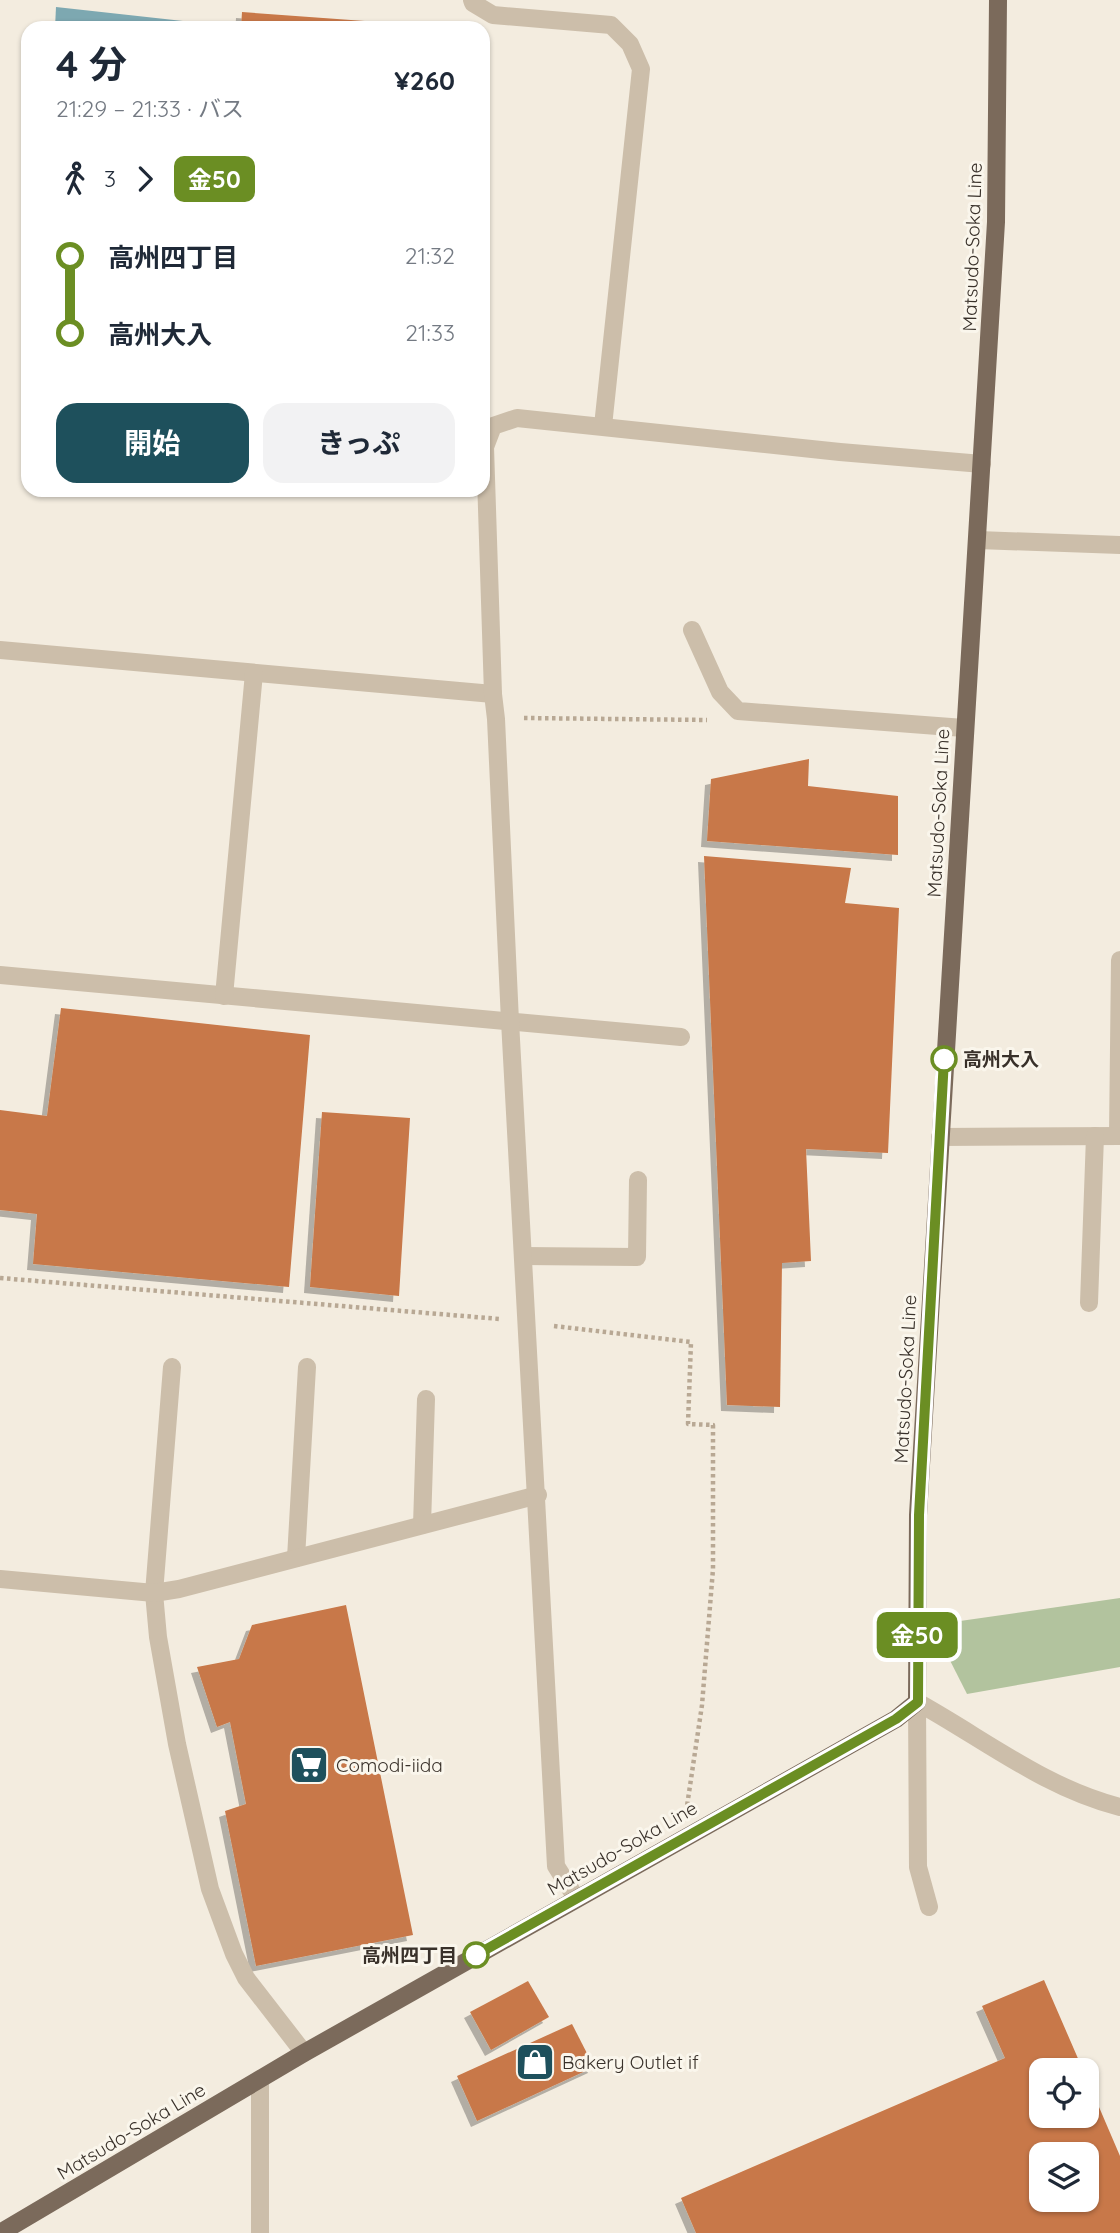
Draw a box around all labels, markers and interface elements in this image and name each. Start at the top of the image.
text: 4 分 [56,40,127,88]
text: ¥260 [394,64,455,97]
text: 21:29 – 21:33 · バス [56,94,244,123]
icon: walk [56,160,94,198]
icon: forward [126,160,164,198]
street label: Matsudo-Soka Line [957,162,987,332]
text: 3 [104,164,116,193]
text: 金50 [188,164,241,194]
text: 高州四丁目 [108,241,238,274]
text: 21:32 [405,241,455,270]
text: 高州大入 [108,318,212,351]
text: 21:33 [405,318,455,347]
button: 開始 [56,403,249,483]
button: きっぷ [263,403,455,483]
street label: Matsudo-Soka Line [922,728,954,898]
marker: 高州大入 [931,1046,957,1072]
place label: 高州大入 [963,1047,1039,1071]
street label: Matsudo-Soka Line [889,1294,921,1464]
line badge: 金50 [877,1612,957,1658]
text: 金50 [891,1620,943,1650]
supermarket icon: Comodi-iida [288,1744,330,1786]
place label: Comodi-iida [336,1753,443,1777]
street label: Matsudo-Soka Line [543,1795,701,1901]
marker: 高州四丁目 [463,1942,489,1968]
place label: 高州四丁目 [362,1943,457,1967]
shop icon: Bakery Outlet if [514,2041,556,2083]
place label: Bakery Outlet if [562,2050,699,2074]
map controls [1029,2058,1099,2212]
button: locate [1029,2058,1099,2128]
street label: Matsudo-Soka Line [52,2077,210,2185]
button: layers [1029,2142,1099,2212]

